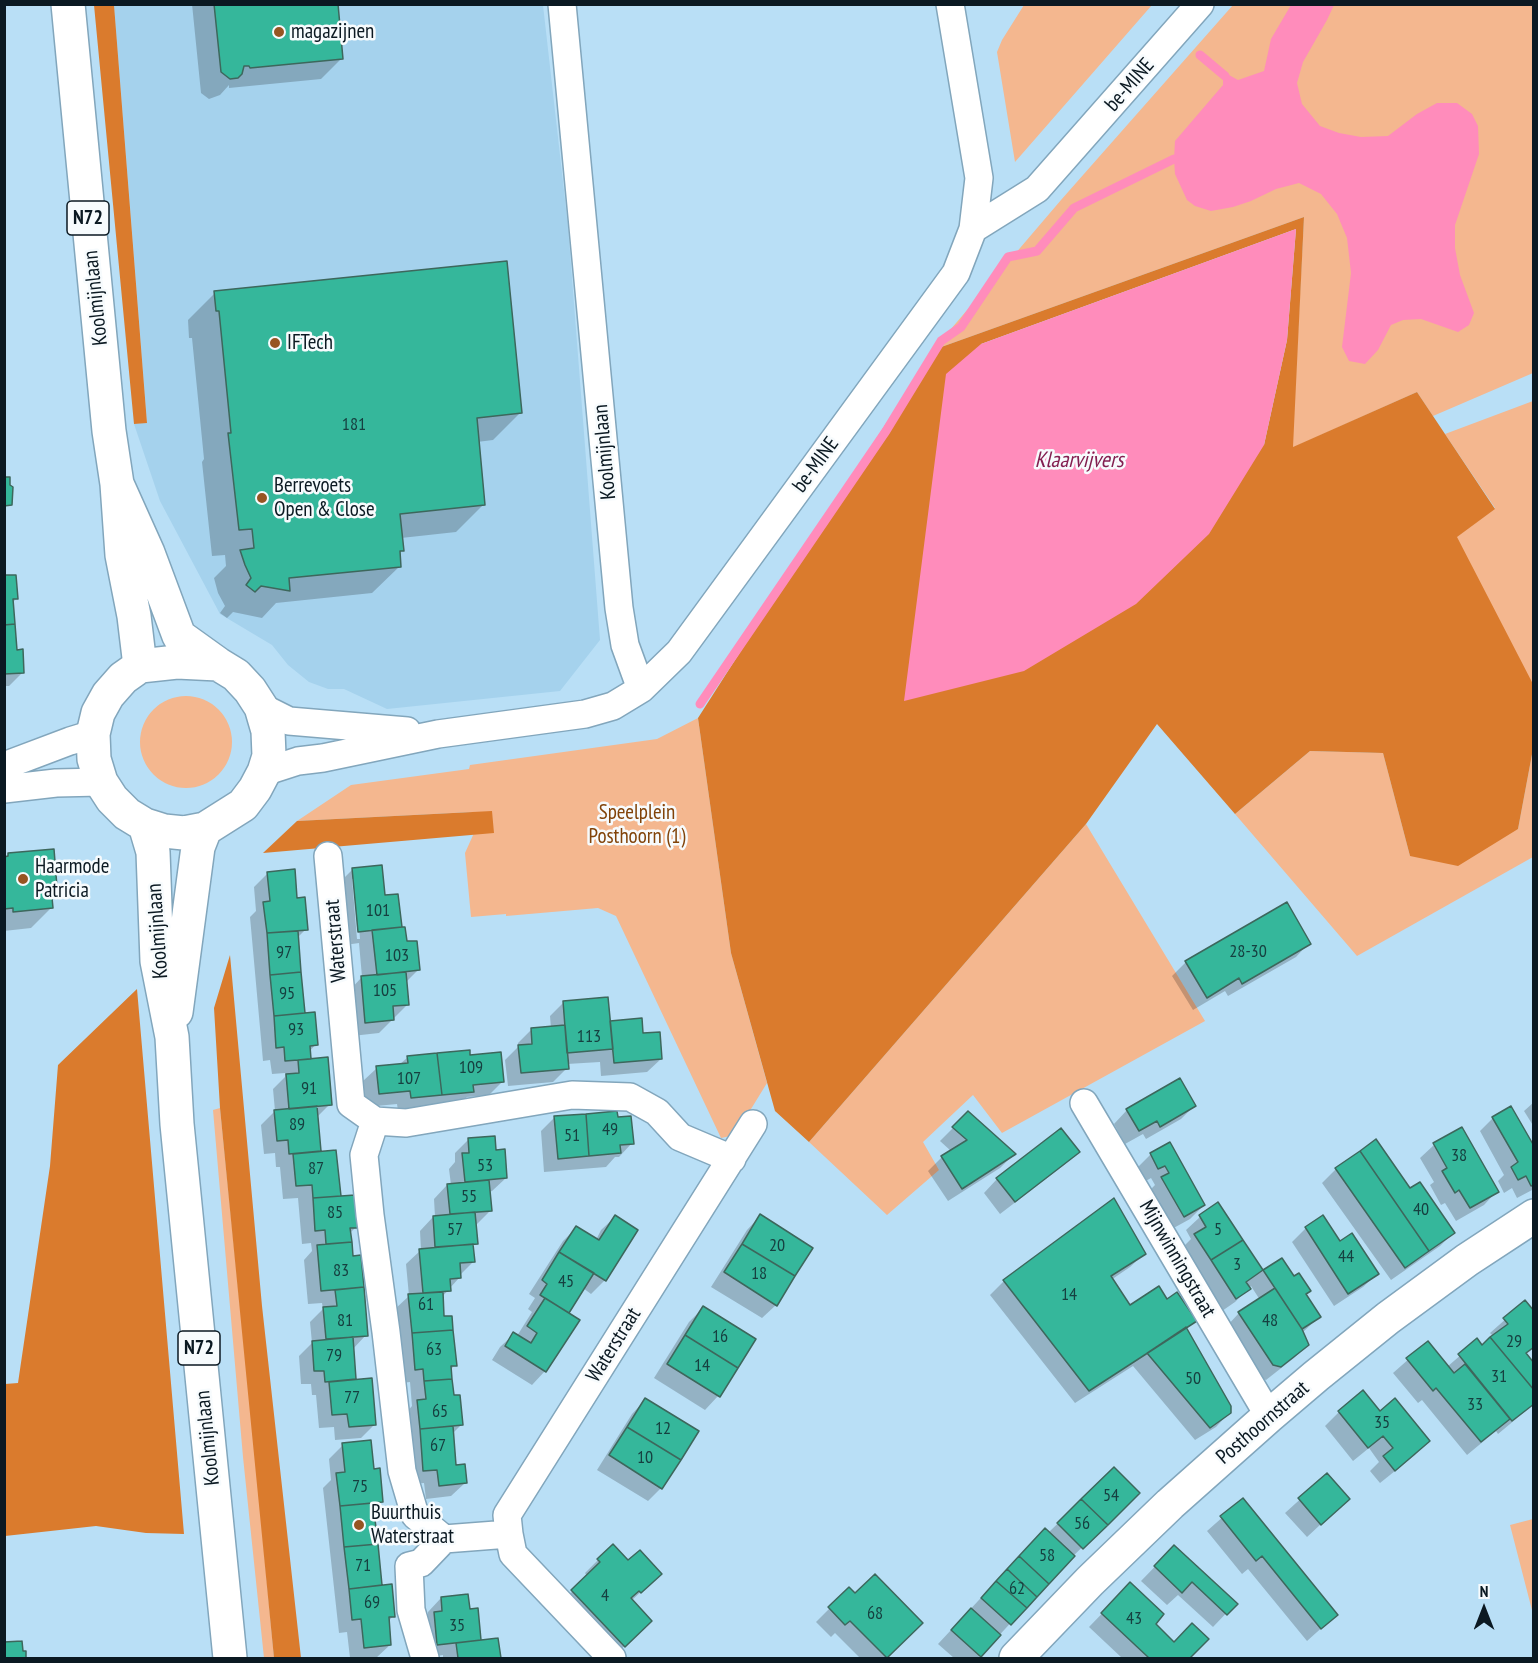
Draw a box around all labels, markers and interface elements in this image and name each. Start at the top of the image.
place label: magazijnen [291,19,374,45]
marker: magazijnen [272,25,286,39]
street label: be-MINE [1100,53,1160,117]
road number: N72 [67,201,109,235]
street label: Koolmijnlaan [78,249,114,347]
place label: IFTech [287,330,333,356]
marker: IFTech [268,336,282,350]
street label: Koolmijnlaan [588,403,622,501]
house number: 181 [342,414,366,436]
street label: be-MINE [787,432,845,498]
water label: Klaarvijvers [1035,448,1123,474]
place label: Berrevoets Open & Close [274,473,375,523]
marker: Berrevoets Open & Close [255,491,269,505]
park label: Speelplein Posthoorn (1) [589,800,685,850]
place label: Haarmode Patricia [35,854,109,904]
marker: Haarmode Patricia [16,872,30,886]
street label: Koolmijnlaan [142,883,174,979]
street label: Waterstraat [320,899,352,983]
house number: 101 [366,900,390,922]
house number: 28-30 [1229,941,1267,963]
house number: 97 [276,942,292,964]
house number: 103 [385,945,409,967]
house number: 105 [373,980,397,1002]
house number: 95 [279,983,295,1005]
house number: 93 [288,1019,304,1041]
house number: 113 [577,1026,601,1048]
house number: 109 [459,1057,483,1079]
house number: 107 [397,1068,421,1090]
house number: 91 [301,1078,317,1100]
house number: 89 [289,1114,305,1136]
house number: 49 [602,1119,618,1141]
house number: 51 [564,1125,580,1147]
house number: 38 [1451,1145,1467,1167]
house number: 53 [477,1155,493,1177]
house number: 87 [308,1158,324,1180]
house number: 55 [461,1186,477,1208]
street label: Mijnwinningstraat [1133,1196,1221,1322]
house number: 40 [1413,1199,1429,1221]
house number: 85 [327,1202,343,1224]
house number: 57 [447,1219,463,1241]
house number: 5 [1214,1219,1222,1241]
house number: 20 [769,1235,785,1257]
house number: 44 [1338,1246,1354,1268]
house number: 3 [1233,1254,1241,1276]
house number: 83 [333,1260,349,1282]
house number: 18 [751,1263,767,1285]
house number: 45 [558,1271,574,1293]
house number: 14 [1061,1284,1077,1306]
house number: 61 [418,1294,434,1316]
street label: Waterstraat [581,1303,647,1387]
house number: 81 [337,1310,353,1332]
house number: 48 [1262,1310,1278,1332]
house number: 16 [712,1326,728,1348]
road number: N72 [178,1331,220,1365]
house number: 29 [1506,1331,1522,1353]
house number: 63 [426,1339,442,1361]
house number: 79 [326,1345,342,1367]
house number: 14 [694,1355,710,1377]
house number: 31 [1491,1366,1507,1388]
house number: 50 [1185,1368,1201,1390]
street label: Posthoornstraat [1212,1376,1314,1470]
house number: 77 [344,1387,360,1409]
street label: Koolmijnlaan [190,1389,226,1487]
house number: 33 [1467,1394,1483,1416]
house number: 65 [432,1401,448,1423]
house number: 35 [1374,1412,1390,1434]
house number: 12 [655,1418,671,1440]
house number: 67 [430,1435,446,1457]
house number: 10 [637,1447,653,1469]
house number: 75 [352,1476,368,1498]
house number: 54 [1103,1485,1119,1507]
place label: Buurthuis Waterstraat [371,1500,454,1550]
house number: 56 [1074,1513,1090,1535]
marker: Buurthuis Waterstraat [352,1518,366,1532]
house number: 58 [1039,1545,1055,1567]
house number: 71 [355,1555,371,1577]
house number: 62 [1009,1578,1025,1600]
north arrow [1454,1579,1514,1639]
text: N [1480,1581,1488,1601]
house number: 4 [601,1585,609,1607]
house number: 69 [364,1592,380,1614]
house number: 68 [867,1603,883,1625]
house number: 43 [1126,1608,1142,1630]
house number: 35 [449,1615,465,1637]

